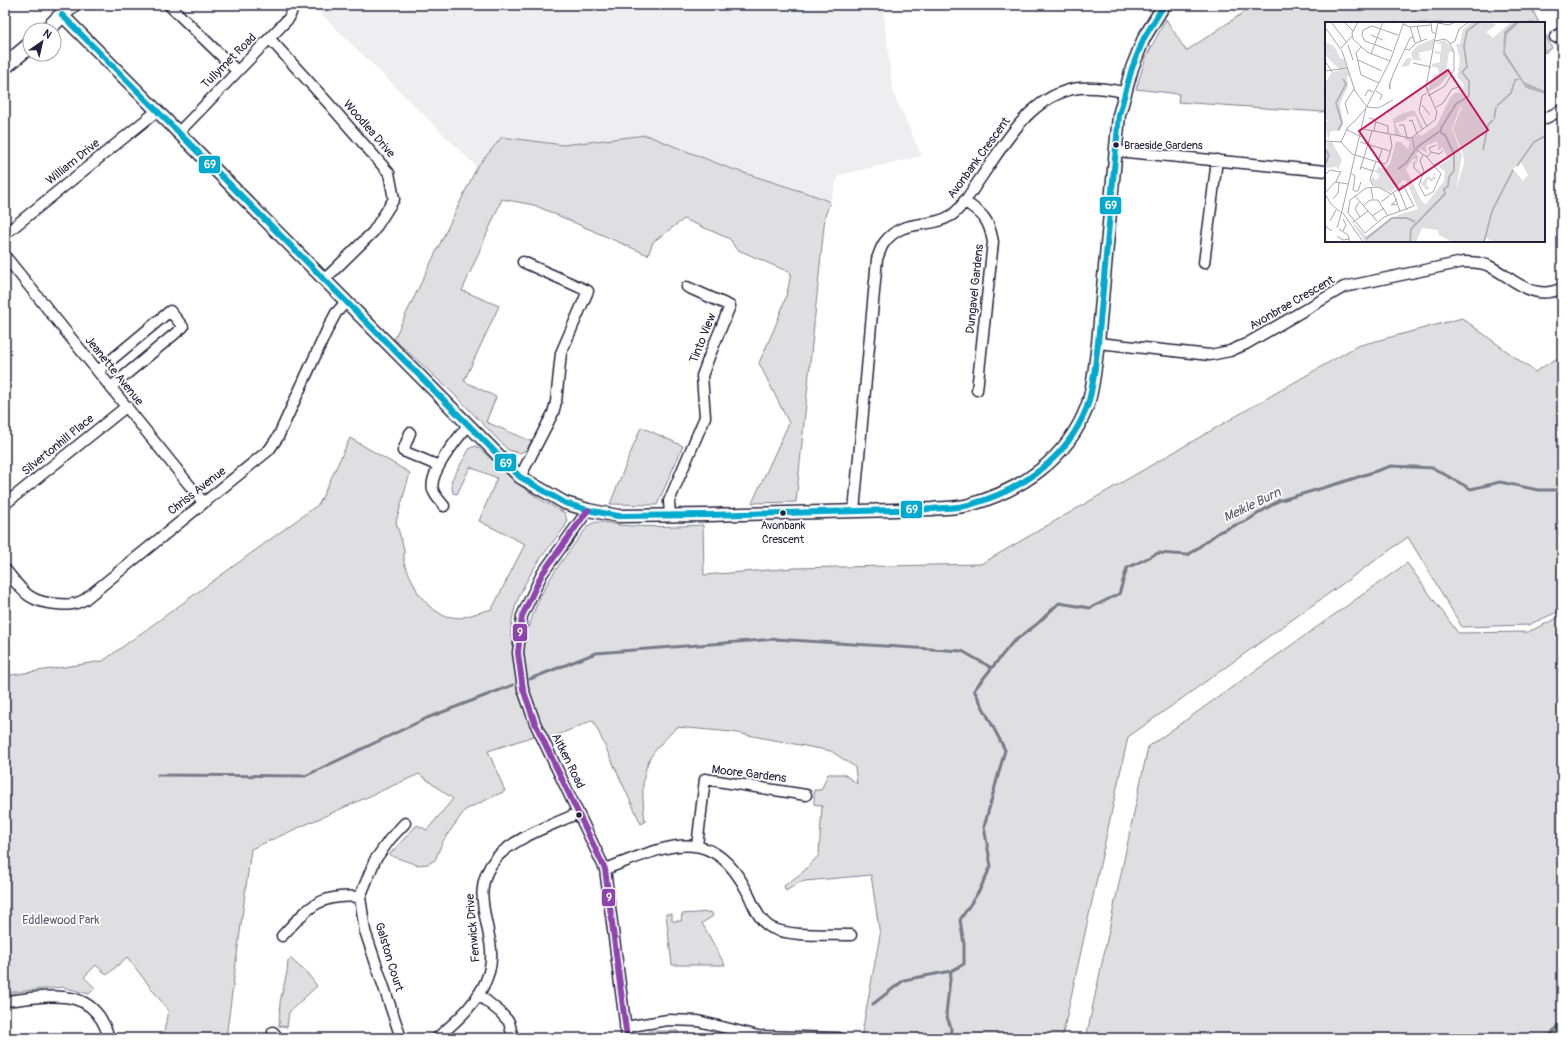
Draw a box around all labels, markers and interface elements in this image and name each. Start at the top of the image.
north arrow [22,22,62,62]
inset map [1325,22,1545,242]
text: N [41,27,54,42]
street label: Tullymet Road [198,30,260,92]
street label: Woodlea Drive [340,97,398,161]
street label: Avonbank Crescent [944,114,1014,202]
street label: William Drive [43,136,103,188]
place label: Braeside Gardens [1124,139,1203,152]
marker: Braeside Gardens [1111,140,1121,150]
line badge: 69 [198,155,221,174]
text: 69 [204,158,216,171]
line badge: 69 [1099,196,1122,215]
text: 69 [1105,199,1117,212]
street label: Dungavel Gardens [963,243,987,334]
street label: Avonbrae Crescent [1247,272,1337,333]
street label: Tinto View [686,311,720,365]
street label: Jeanette Avenue [82,333,147,409]
street label: Silvertonhill Place [19,411,97,479]
line badge: 69 [494,453,517,472]
text: 69 [500,457,512,470]
street label: Chriss Avenue [165,464,229,518]
water label: Meikle Burn [1221,484,1284,526]
line badge: 69 [900,500,923,519]
text: 69 [906,503,918,516]
marker: Avonbank Crescent [778,508,788,518]
place label: Avonbank Crescent [761,519,806,546]
line badge: 9 [512,623,528,642]
text: 9 [517,626,523,639]
street label: Aitken Road [548,731,588,791]
street label: Moore Gardens [711,762,788,786]
unlabelled marker [574,810,584,820]
line badge: 9 [601,888,616,907]
text: 9 [606,891,612,904]
street label: Fenwick Drive [463,893,483,963]
park label: Eddlewood Park [22,913,100,928]
street label: Galston Court [371,921,407,993]

